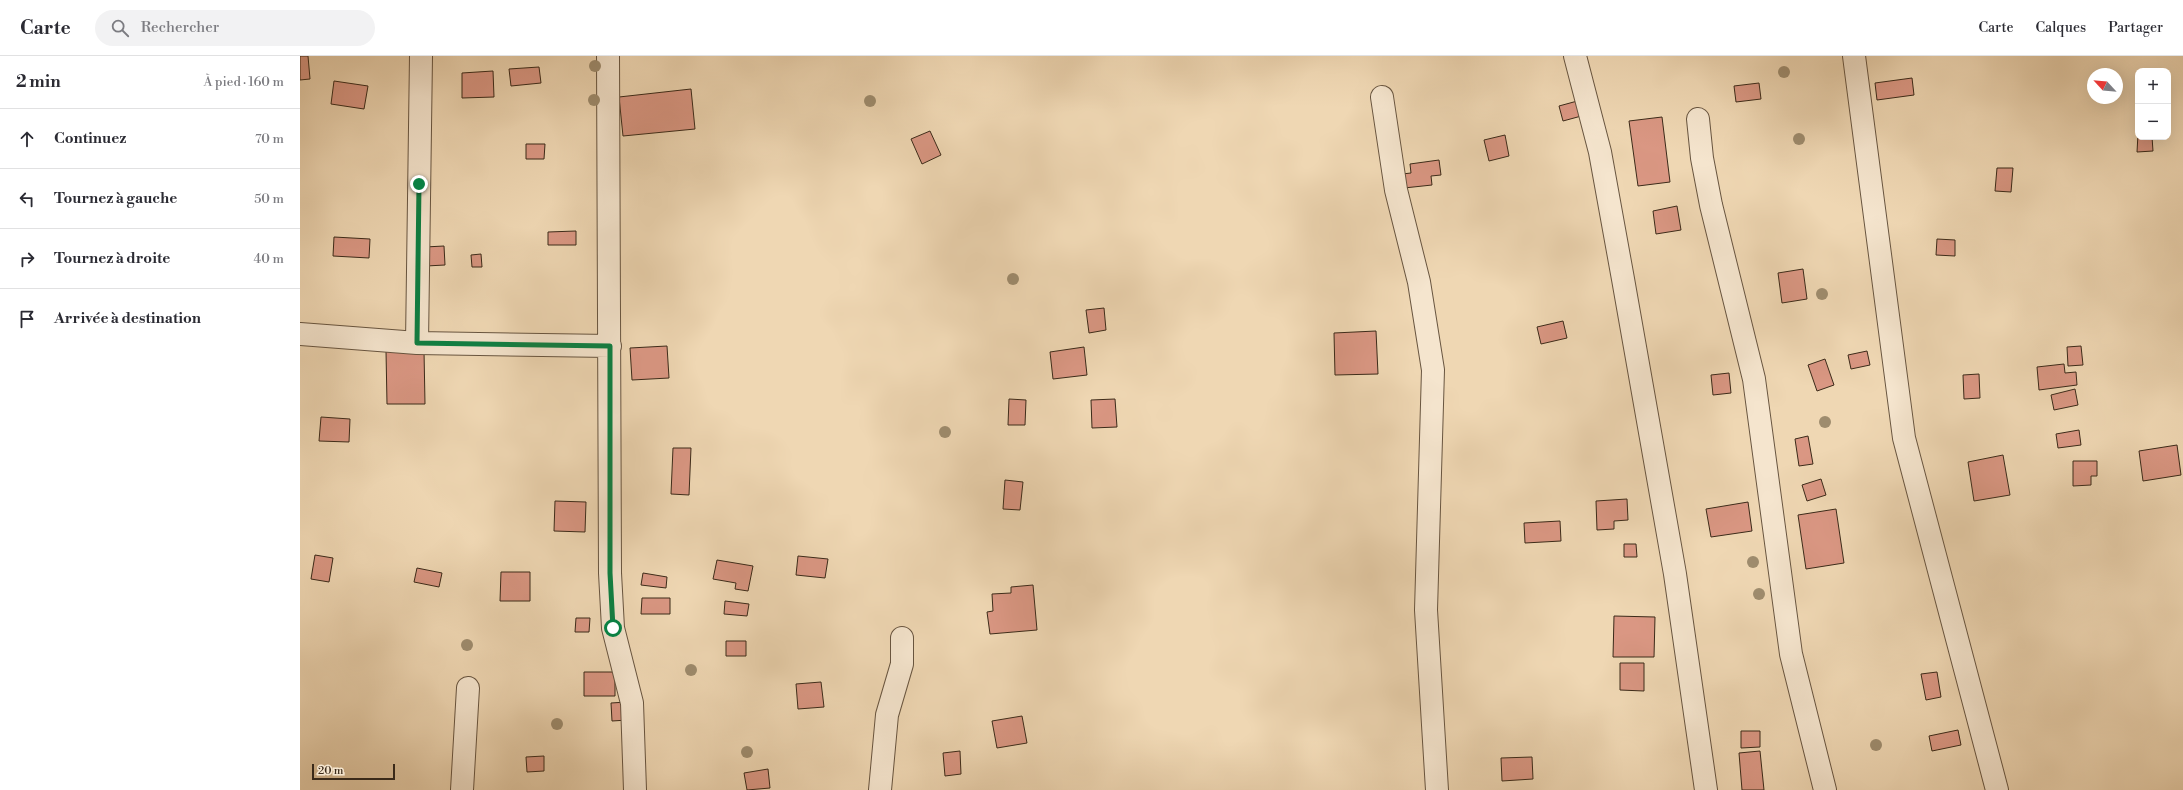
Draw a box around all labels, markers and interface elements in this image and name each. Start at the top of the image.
search box [95,10,375,46]
text: Carte [20,16,71,40]
icon: search [109,17,131,39]
text: Rechercher [141,18,219,37]
text: Carte [1978,19,2013,37]
text: Calques [2035,19,2086,37]
text: Partager [2108,19,2163,37]
north arrow [2087,68,2123,104]
map controls [2135,68,2171,140]
button: + [2135,68,2171,104]
text: 2 min [16,71,61,93]
text: À pied · 160 m [203,74,284,90]
button: − [2135,104,2171,140]
icon: ahead [16,128,38,150]
text: Continuez [54,129,126,148]
text: 70 m [255,131,284,147]
route end [410,175,428,193]
icon: left [16,188,38,210]
text: Tournez à gauche [54,189,177,208]
text: 50 m [254,191,284,207]
icon: right [16,248,38,270]
text: Tournez à droite [54,249,170,268]
text: 40 m [254,251,284,267]
icon: arrive [16,308,38,330]
text: Arrivée à destination [54,309,201,328]
route start [604,619,622,637]
scale bar [312,762,395,781]
text: 20 m [318,764,343,778]

